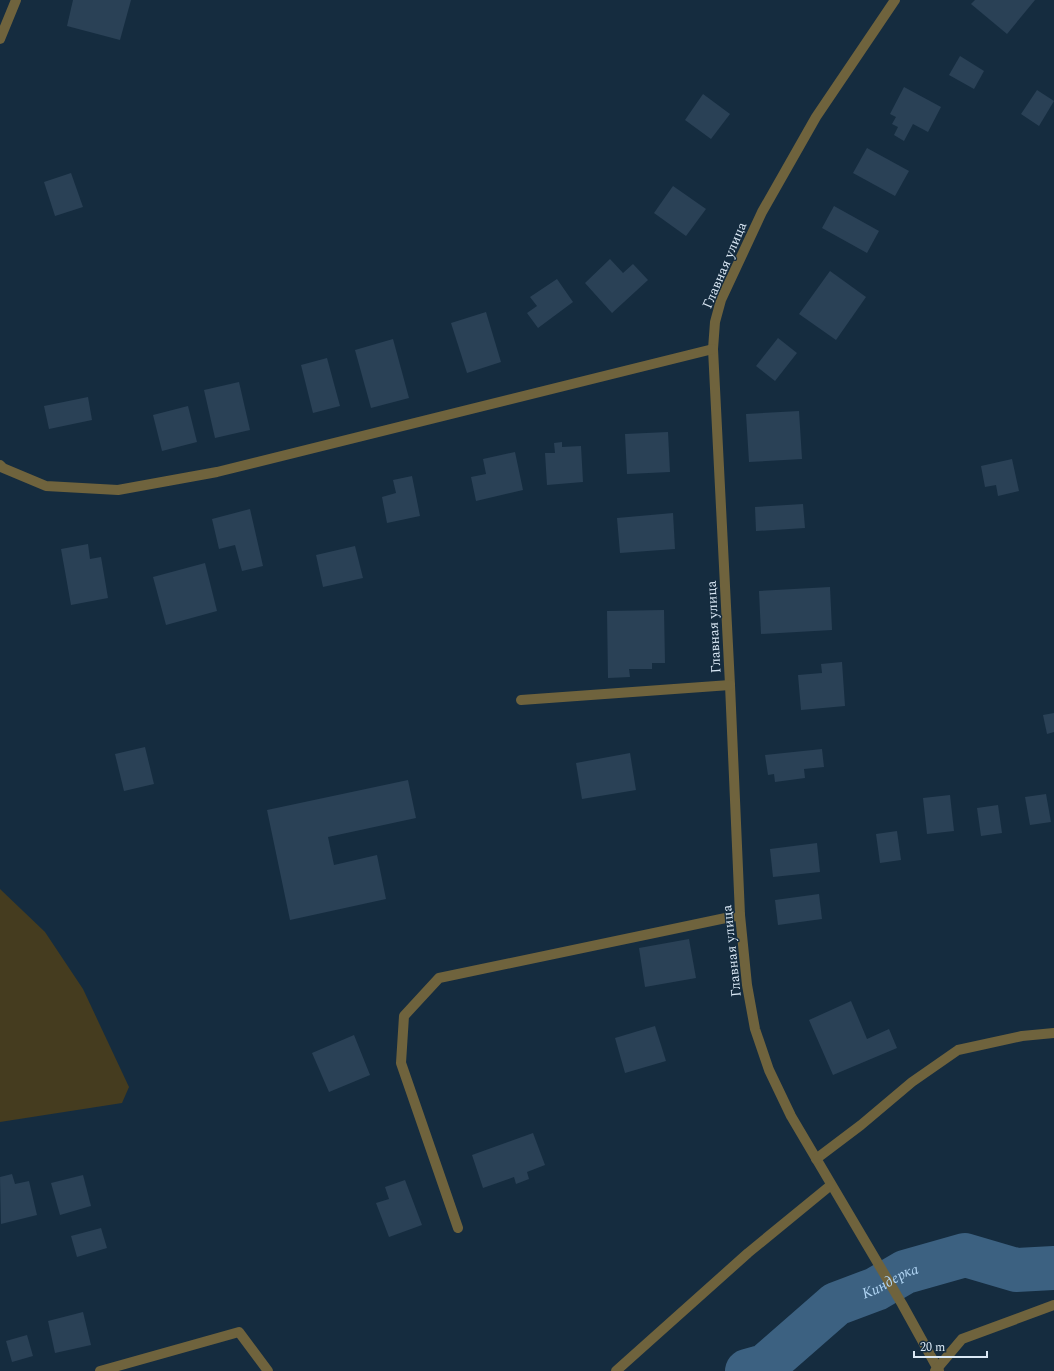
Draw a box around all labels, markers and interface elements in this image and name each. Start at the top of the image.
street label: Главная улица [697,218,752,312]
street label: Главная улица [701,580,726,674]
street label: Главная улица [716,904,747,998]
water label: Киндерка [859,1258,922,1305]
scale bar [914,1333,987,1359]
text: 20 m [920,1338,945,1357]

